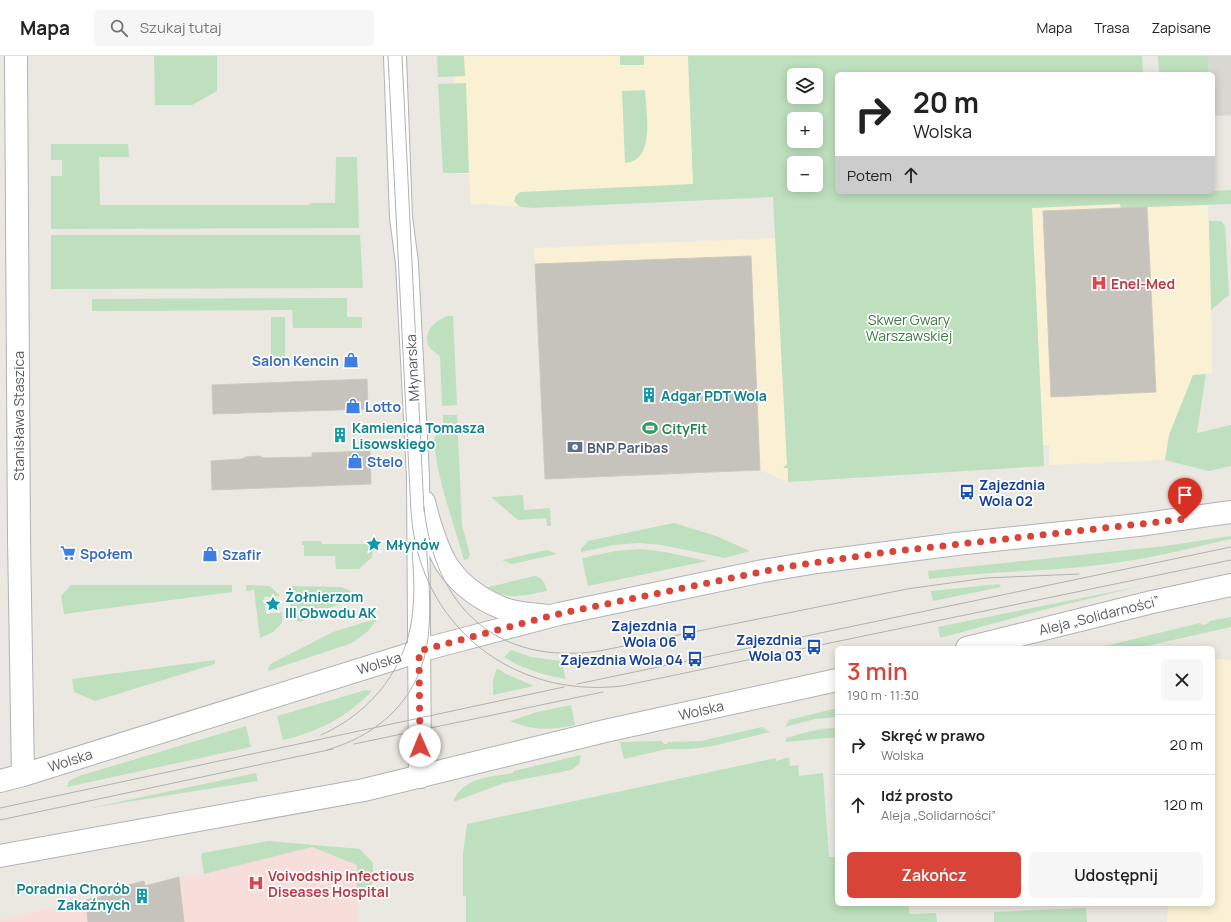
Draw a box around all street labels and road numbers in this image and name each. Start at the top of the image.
street label: Młynarska [401,334,423,402]
street label: Stanisława Staszica [9,351,28,481]
street label: Aleja „Solidarności” [1037,591,1161,639]
street label: Wolska [354,647,404,679]
street label: Wolska [677,696,725,724]
street label: Wolska [45,744,95,776]

